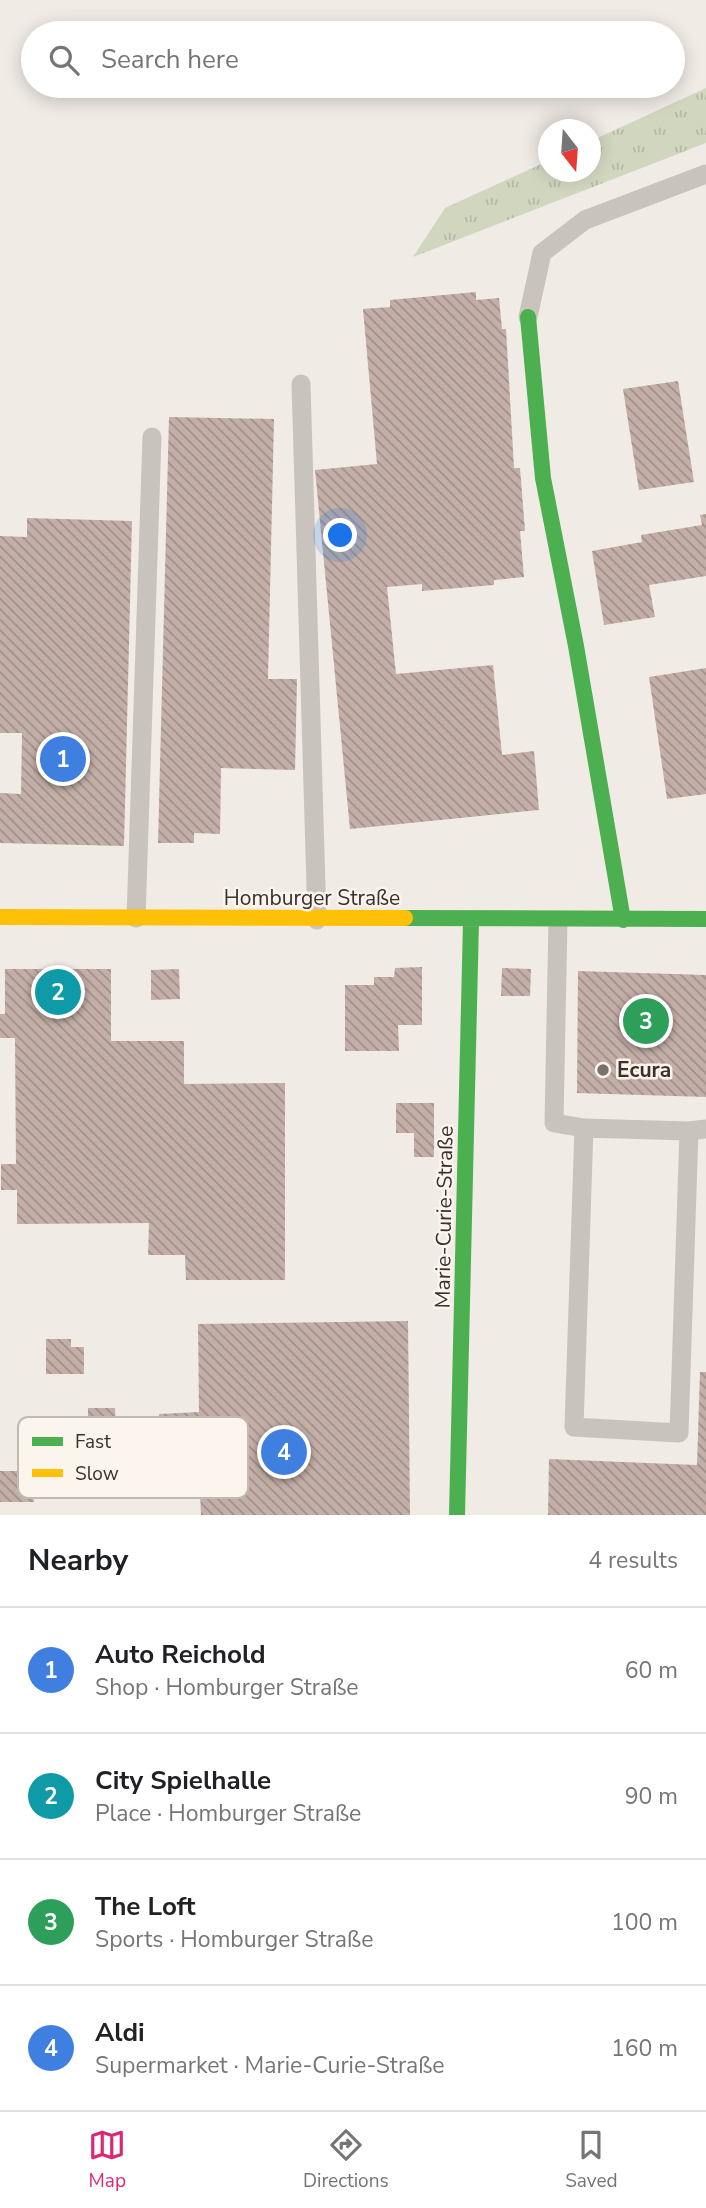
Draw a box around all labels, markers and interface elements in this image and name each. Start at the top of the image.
search box [21,21,685,98]
icon: search [45,41,83,79]
text: Search here [101,42,239,77]
north arrow [538,119,601,182]
your location [323,518,357,552]
pin: 1 [40,733,86,785]
street label: Homburger Straße [224,884,400,912]
pin: 2 [35,966,81,1018]
pin: 3 [623,995,669,1047]
place label: Ecura [617,1056,671,1084]
marker: Ecura [595,1062,611,1078]
street label: Marie-Curie-Straße [428,1125,460,1309]
legend [18,1417,248,1498]
pin: 4 [261,1426,307,1478]
text: Fast [75,1429,111,1455]
text: Slow [75,1461,119,1487]
text: Nearby [28,1540,128,1581]
text: 4 results [588,1545,678,1576]
text: Auto Reichold [95,1637,266,1672]
text: 1 [44,1655,58,1686]
text: 60 m [625,1655,678,1686]
text: Shop · Homburger Straße [95,1672,359,1703]
text: City Spielhalle [95,1763,271,1798]
text: 2 [44,1781,58,1812]
text: 90 m [625,1781,678,1812]
text: Place · Homburger Straße [95,1798,361,1829]
text: The Loft [95,1889,196,1924]
text: 3 [44,1907,58,1938]
text: 100 m [611,1907,678,1938]
text: Sports · Homburger Straße [95,1924,373,1955]
text: Aldi [95,2015,145,2050]
text: 4 [44,2033,58,2064]
text: 160 m [611,2033,678,2064]
text: Supermarket · Marie-Curie-Straße [95,2050,445,2081]
tab: Map [88,2126,126,2194]
tab: Directions [303,2126,389,2194]
tab: Saved [565,2126,618,2194]

